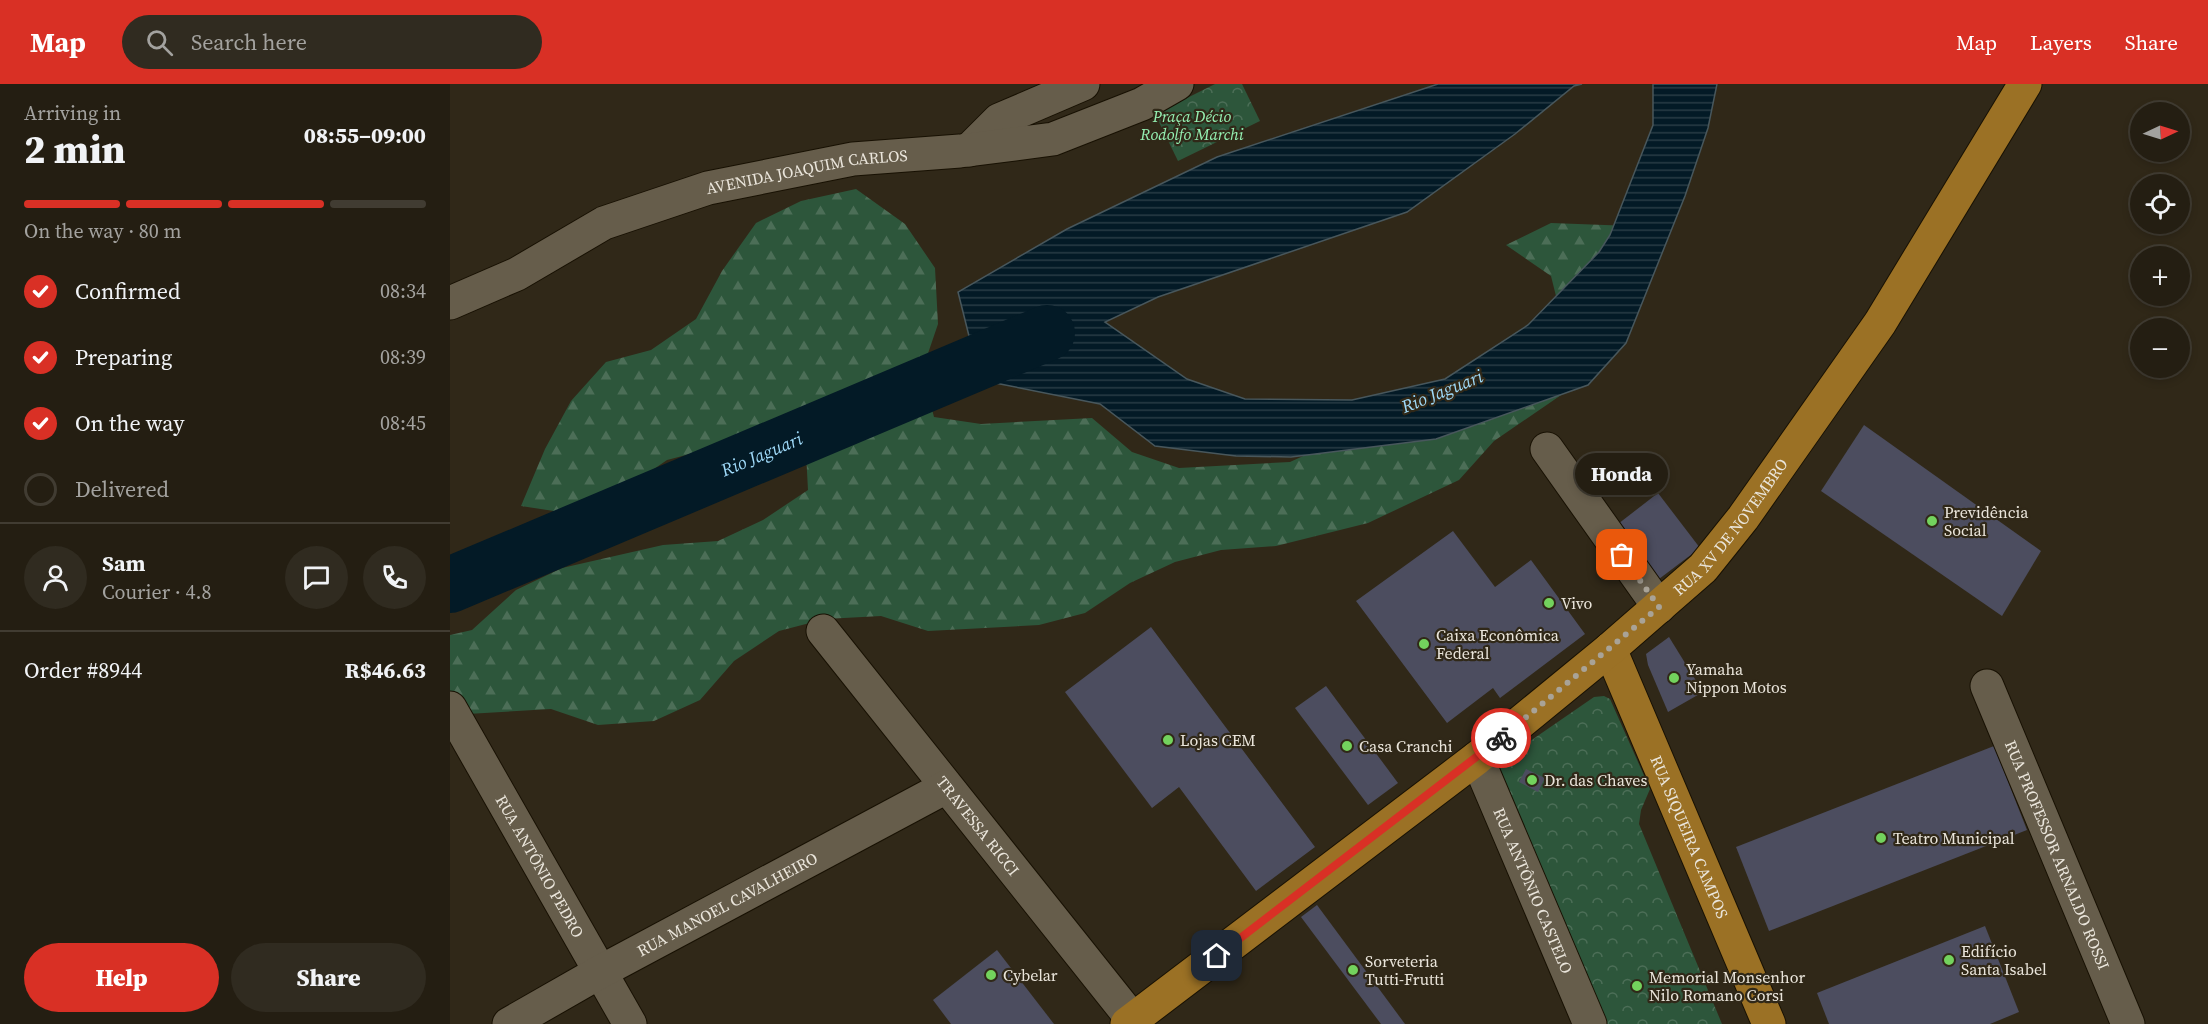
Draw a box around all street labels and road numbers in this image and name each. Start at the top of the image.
street label: AVENIDA JOAQUIM CARLOS [704,144,908,199]
street label: RUA XV DE NOVEMBRO [1668,454,1793,600]
street label: RUA PROFESSOR ARNALDO ROSSI [2000,737,2115,973]
street label: RUA SIQUEIRA CAMPOS [1645,752,1734,922]
street label: TRAVESSA RICCI [932,771,1025,880]
street label: RUA ANTÔNIO PEDRO [491,791,589,941]
street label: RUA ANTÔNIO CASTELO [1488,804,1578,977]
street label: RUA MANOEL CAVALHEIRO [633,847,821,961]

